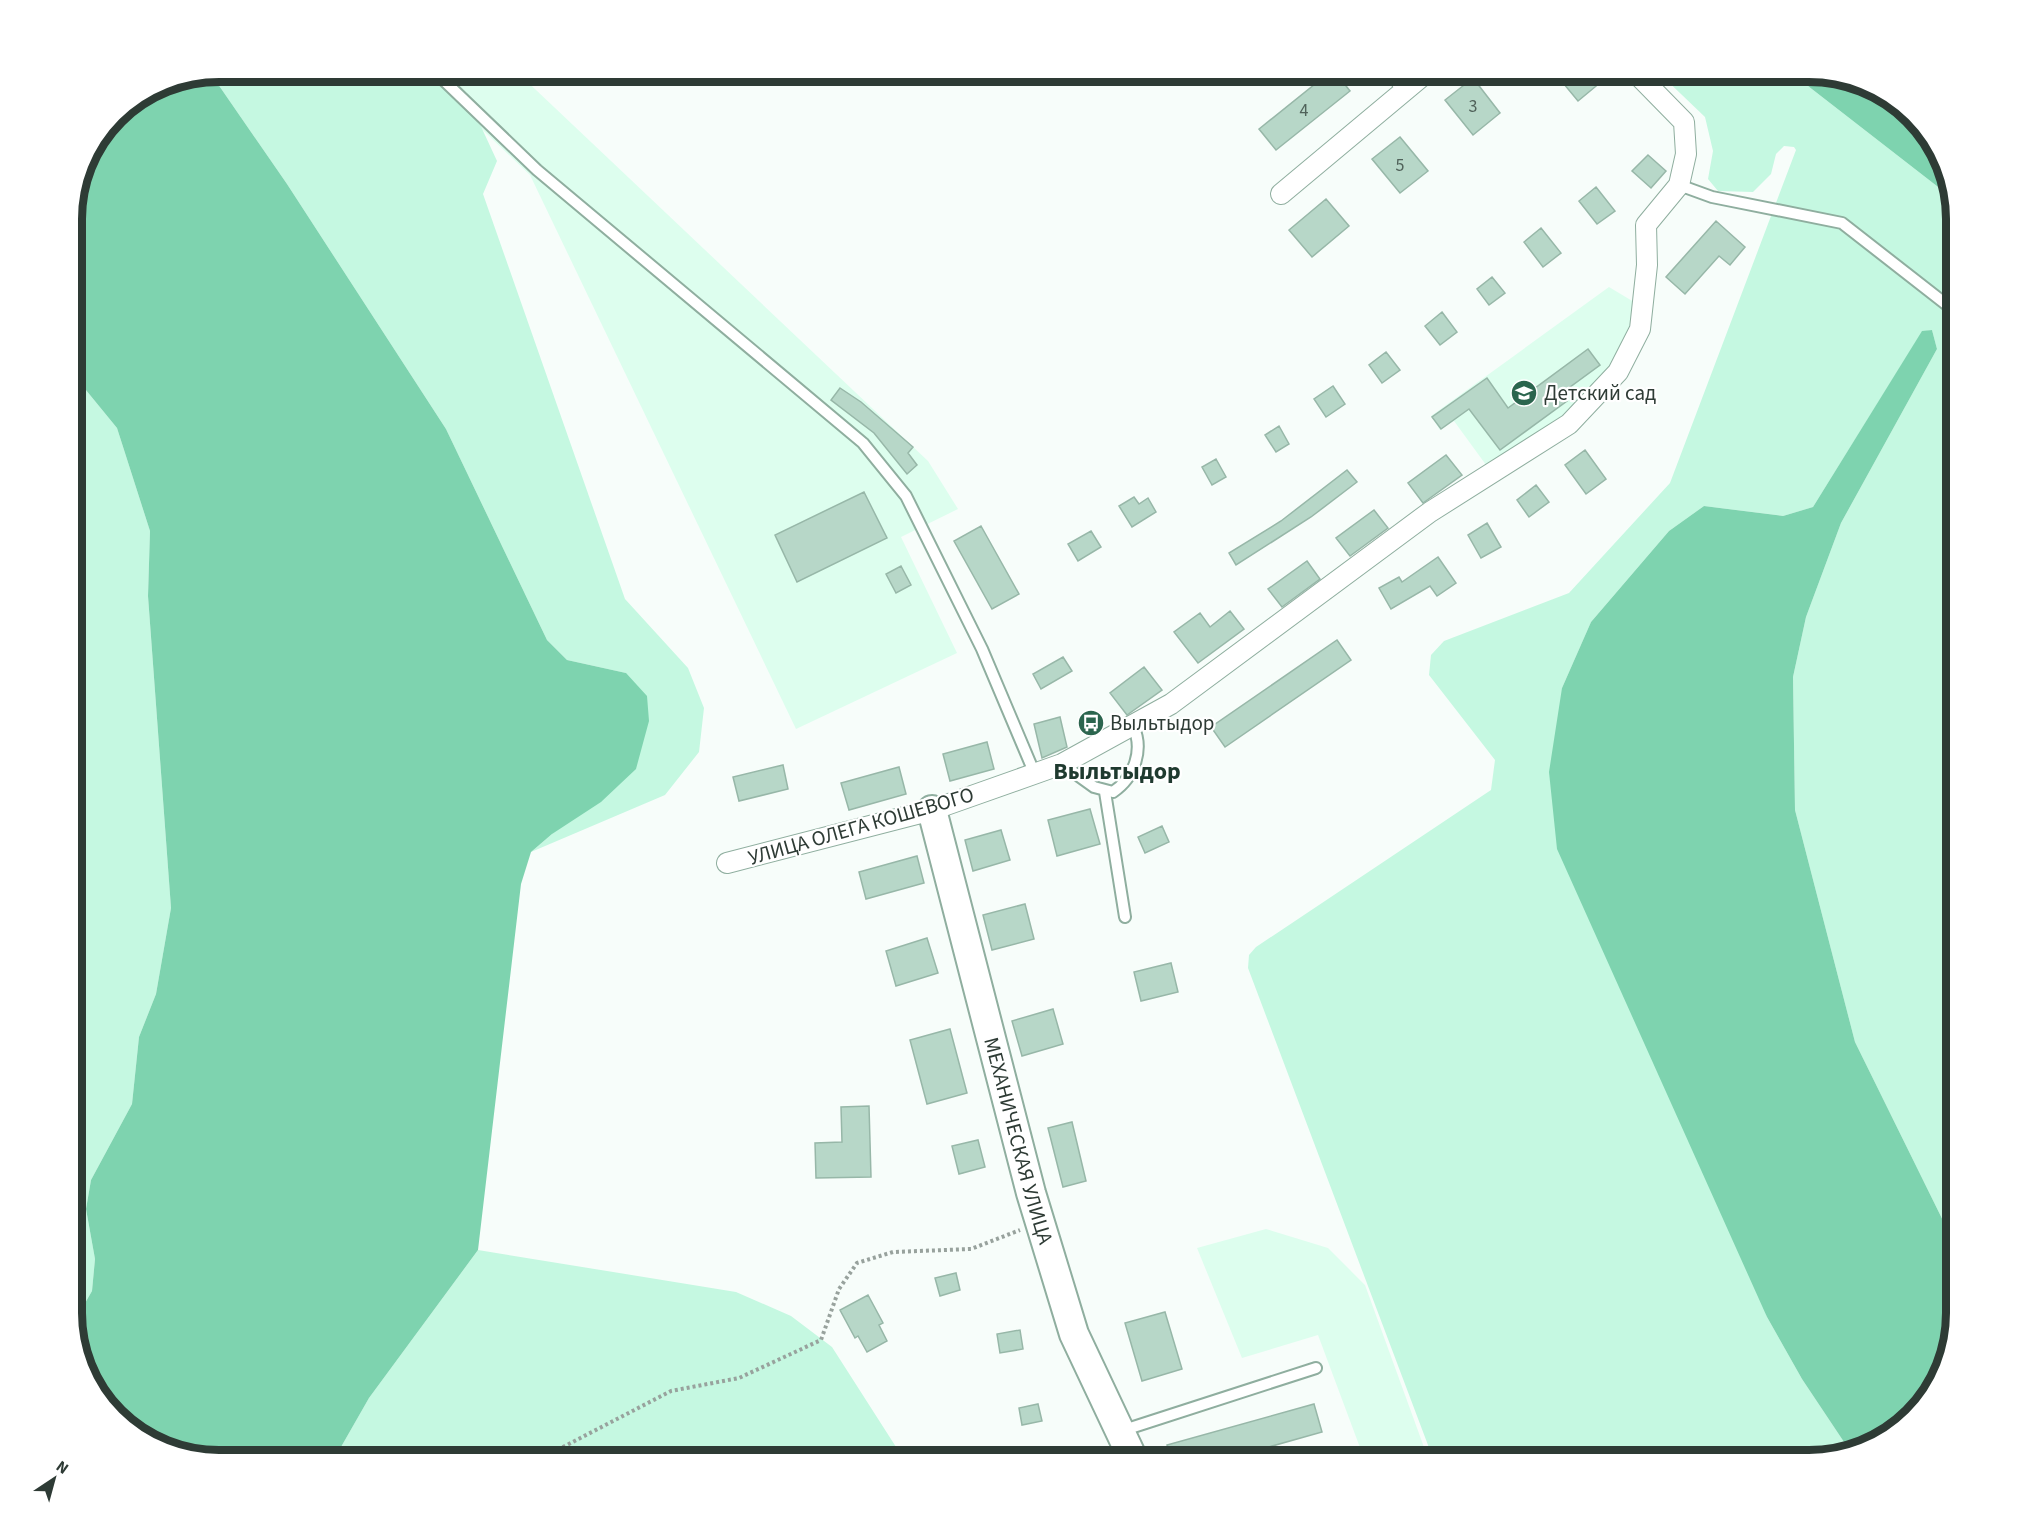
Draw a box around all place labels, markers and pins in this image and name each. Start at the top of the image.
school or university icon: Детский сад [1509,378,1539,408]
place label: Детский сад [1544,378,1656,408]
bus stop icon: Выльтыдор [1076,708,1106,738]
place label: Выльтыдор [1110,708,1214,738]

